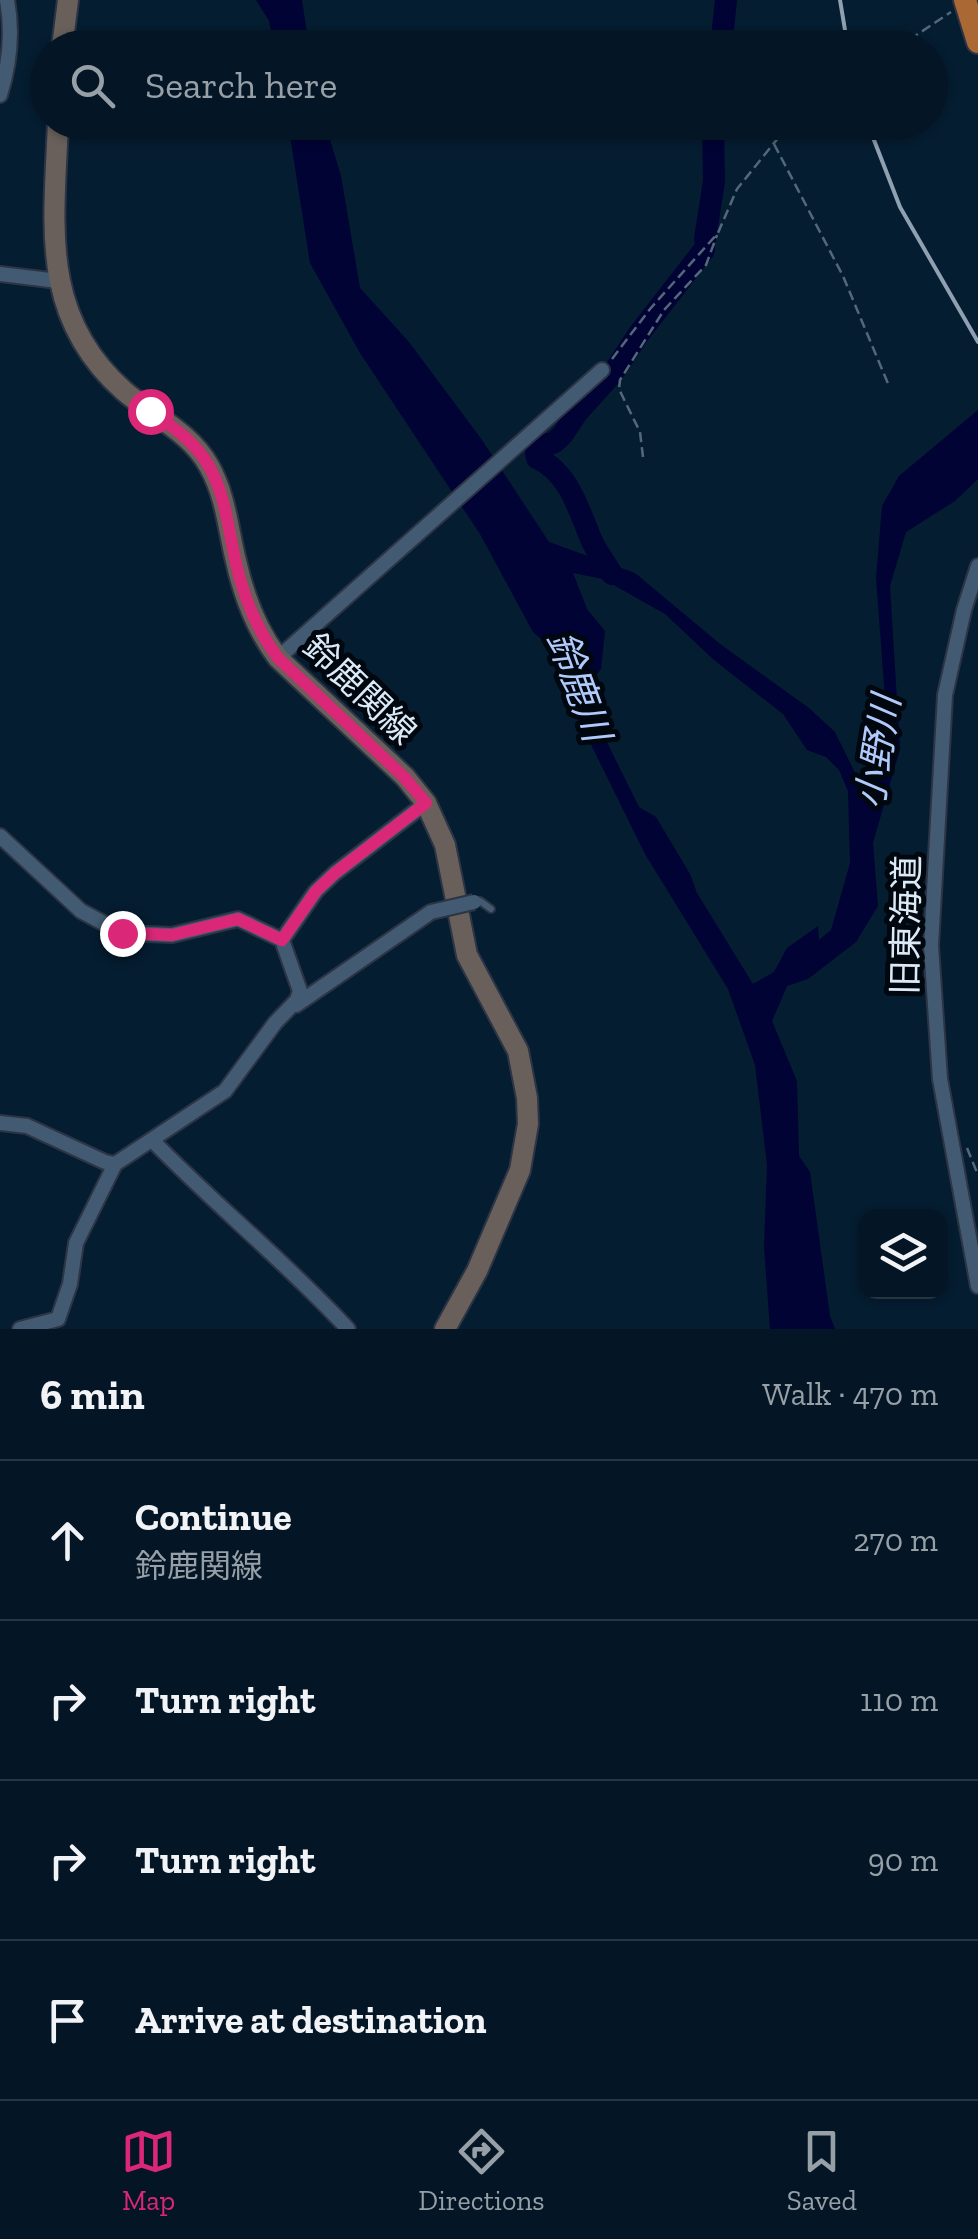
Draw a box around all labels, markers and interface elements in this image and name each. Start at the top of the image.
search box [30,30,948,140]
icon: search [65,58,120,113]
text: Search here [145,62,337,108]
route start [128,389,174,435]
street label: 鈴鹿関線 [295,625,425,753]
water label: 鈴鹿川 [538,625,621,751]
water label: 小野川 [846,688,910,812]
street label: 旧東海道 [884,855,928,995]
route end [100,911,146,957]
map controls [858,1209,948,1299]
button: layers [858,1209,948,1299]
text: 6 min [40,1369,145,1420]
text: Walk · 470 m [762,1375,938,1413]
text: Continue [135,1494,292,1540]
icon: ahead [40,1513,95,1568]
text: 270 m [853,1521,938,1559]
text: 鈴鹿関線 [135,1547,263,1585]
icon: right [40,1673,95,1728]
text: Turn right [135,1677,315,1723]
text: 110 m [860,1681,938,1719]
icon: right [40,1833,95,1888]
text: Turn right [135,1837,315,1883]
text: 90 m [868,1841,938,1879]
icon: arrive [40,1993,95,2048]
text: Arrive at destination [135,1997,486,2043]
tab: Map [121,2124,176,2217]
tab: Directions [418,2124,545,2217]
tab: Saved [787,2124,857,2217]

